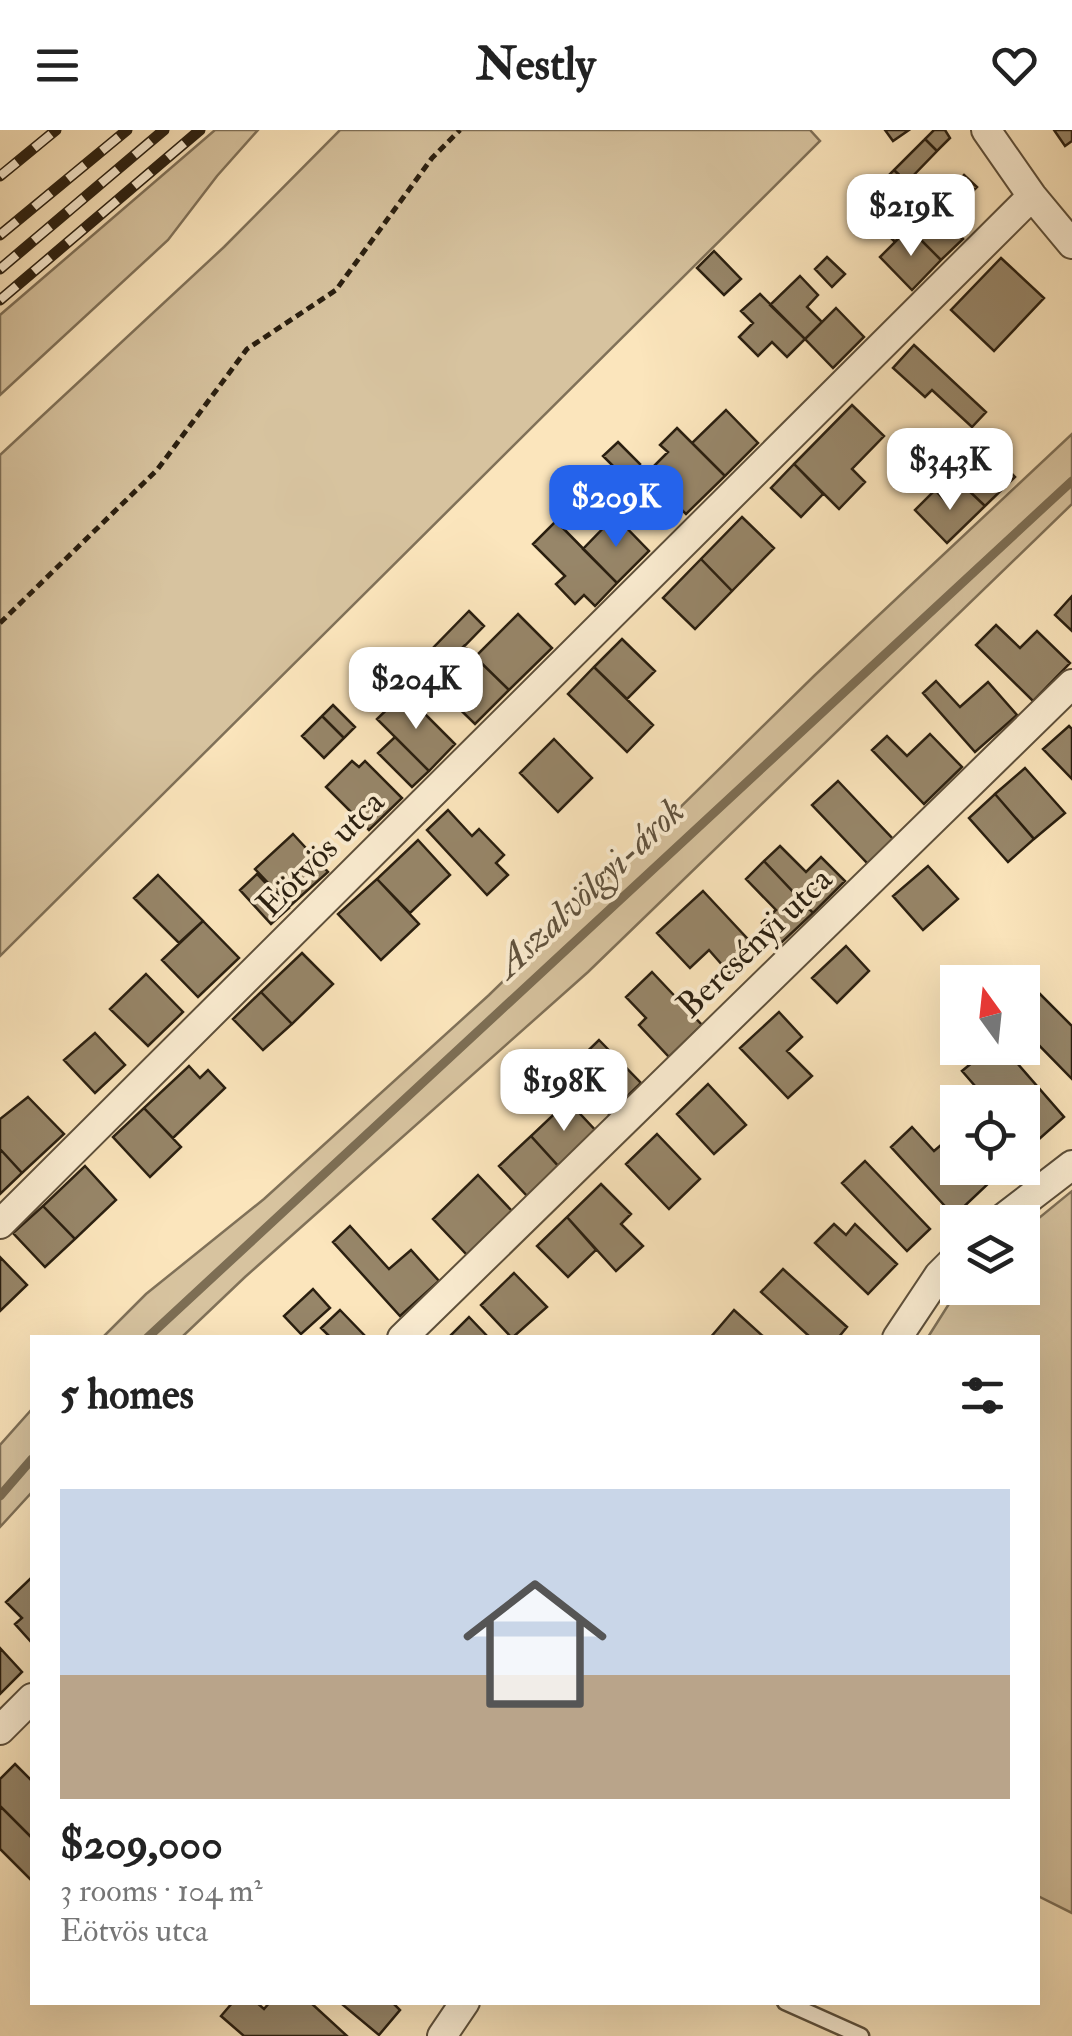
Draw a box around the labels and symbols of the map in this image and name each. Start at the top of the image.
pin: $219K [841,174,981,259]
pin: $343K [880,428,1020,513]
pin: $209K [546,465,686,550]
pin: $204K [346,647,486,732]
street label: Eötvös utca [248,780,394,927]
water label: Aszalvölgyi-árok [482,788,695,991]
street label: Bercsényi utca [668,857,842,1028]
north arrow [940,965,1040,1065]
pin: $198K [494,1049,634,1134]

